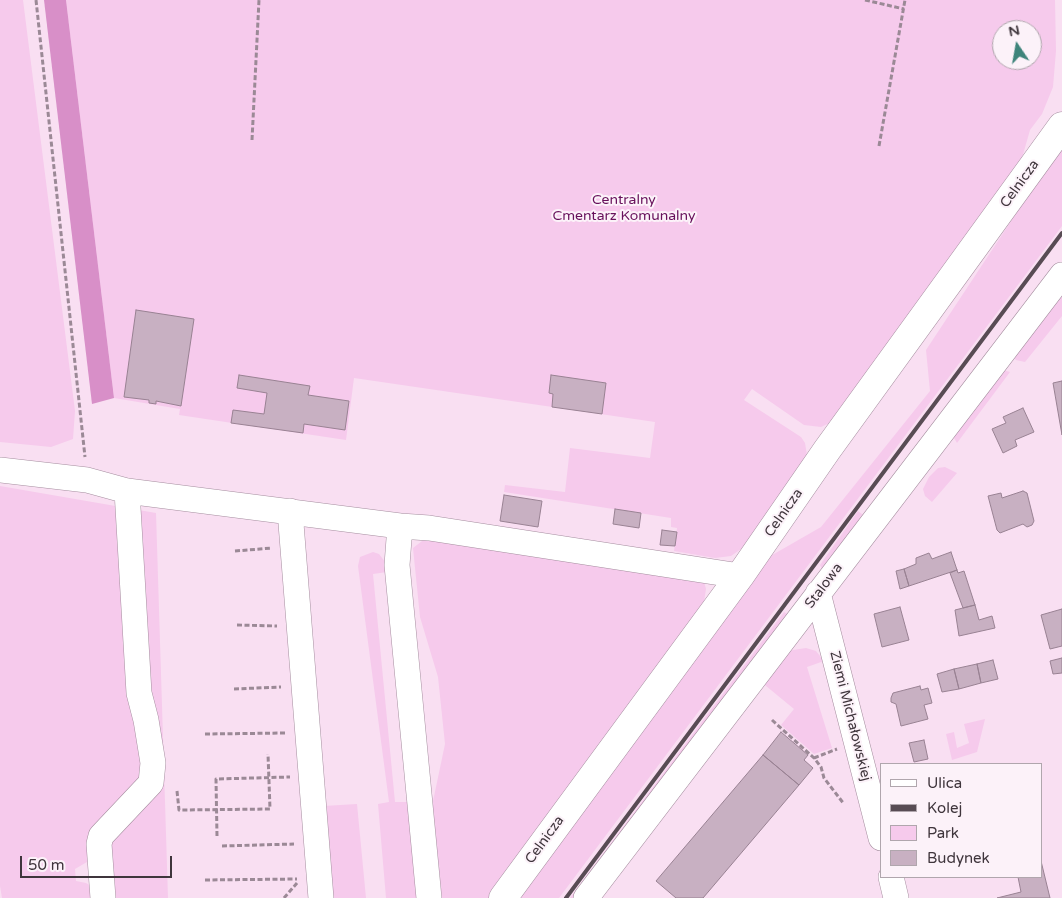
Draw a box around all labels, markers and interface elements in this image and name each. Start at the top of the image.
north arrow [992,20,1042,70]
text: N [1007,21,1021,40]
street label: Celnicza [997,157,1043,211]
park label: Centralny Cmentarz Komunalny [553,192,695,224]
street label: Celnicza [761,486,807,540]
street label: Stalowa [802,560,846,612]
street label: Ziemi Michałowskiej [826,649,874,783]
legend [880,763,1042,878]
text: Ulica [927,774,962,792]
text: Kolej [927,799,962,817]
street label: Celnicza [522,813,568,867]
text: Park [927,824,959,842]
scale bar [22,846,175,878]
text: Budynek [927,849,990,867]
text: 50 m [28,856,65,874]

